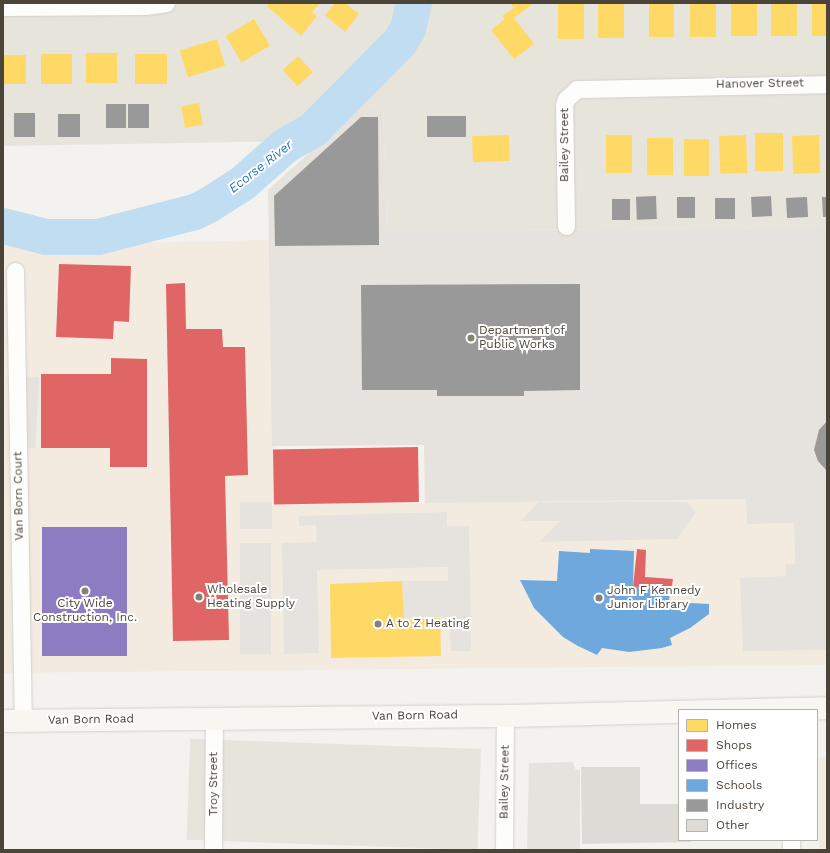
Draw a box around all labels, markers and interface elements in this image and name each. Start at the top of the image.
street label: Hanover Street [716,76,804,92]
street label: Bailey Street [558,108,572,182]
water label: Ecorse River [226,137,296,197]
place label: Department of Public Works [479,324,565,352]
marker: Department of Public Works [466,333,476,343]
street label: Van Born Court [11,451,27,541]
place label: Wholesale Heating Supply [207,583,295,611]
place label: John F Kennedy Junior Library [607,584,701,612]
marker: City Wide Construction, Inc. [80,586,90,596]
marker: Wholesale Heating Supply [194,592,204,602]
marker: John F Kennedy Junior Library [594,593,604,603]
place label: City Wide Construction, Inc. [33,597,137,625]
place label: A to Z Heating [386,617,470,631]
marker: A to Z Heating [373,619,383,629]
street label: Van Born Road [372,708,458,724]
legend [678,709,818,841]
street label: Van Born Road [48,712,134,728]
text: Homes [716,718,757,732]
text: Shops [716,738,752,752]
street label: Bailey Street [497,745,513,819]
street label: Troy Street [207,752,221,816]
text: Offices [716,758,758,772]
text: Schools [716,778,762,792]
text: Industry [716,798,764,812]
text: Other [716,818,749,832]

